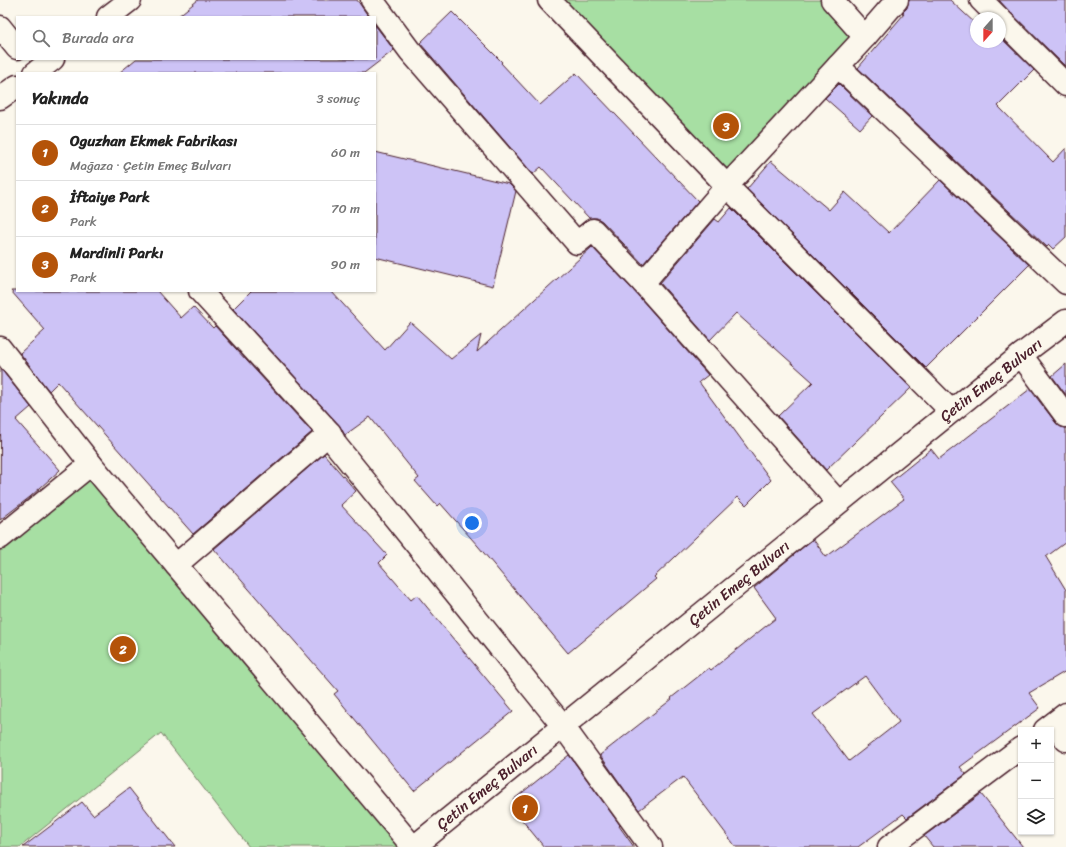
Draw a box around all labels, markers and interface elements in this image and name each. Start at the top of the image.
north arrow [970,12,1006,48]
search box [16,16,376,60]
text: Burada ara [62,25,134,51]
icon: search [30,27,52,49]
text: Yakında [32,83,88,113]
text: 3 sonuç [316,87,360,110]
pin: 3 [713,111,739,141]
text: Oguzhan Ekmek Fabrikası [70,128,237,154]
text: 1 [42,141,48,164]
text: 60 m [331,141,360,164]
text: Mağaza · Çetin Emeç Bulvarı [70,154,231,177]
text: İftaiye Park [70,184,150,210]
text: 2 [41,197,49,220]
text: 70 m [331,197,360,220]
text: Park [70,210,97,233]
text: Mardinli Parkı [70,240,163,266]
text: 3 [41,253,49,276]
text: 90 m [330,253,360,276]
text: Park [70,266,97,289]
street label: Çetin Emeç Bulvarı [934,331,1048,429]
your location [462,513,482,533]
street label: Çetin Emeç Bulvarı [682,534,796,632]
pin: 2 [110,634,136,664]
map controls [1018,727,1054,835]
button: + [1018,727,1054,763]
street label: Çetin Emeç Bulvarı [430,738,544,836]
button: − [1018,763,1054,799]
pin: 1 [512,793,538,823]
button: layers [1018,799,1054,835]

